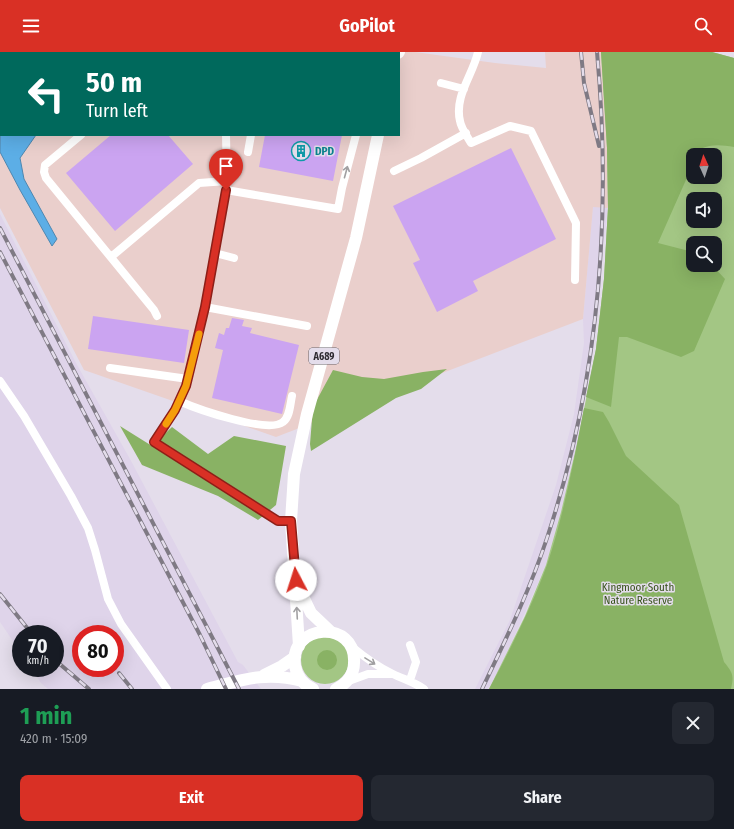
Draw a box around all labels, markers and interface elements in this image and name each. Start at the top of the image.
icon: menu [20,15,42,37]
text: GoPilot [339,15,395,37]
icon: search [692,15,714,37]
text: 50 m [86,66,142,99]
icon: left [20,68,72,120]
text: Turn left [86,100,148,122]
building icon: DPD [290,140,312,162]
place label: DPD [315,145,335,158]
north arrow [686,148,722,184]
map controls [686,148,722,272]
pin [209,149,243,190]
icon: arrive [215,155,237,177]
one-way arrow [343,165,350,178]
button: sound [686,192,722,228]
button: search [686,236,722,272]
road number: A689 [309,348,339,364]
position arrow [275,559,317,601]
park label: Kingmoor South Nature Reserve [602,581,674,607]
one-way arrow [293,607,301,620]
speed limit sign: 80 [72,625,124,677]
text: 70 [28,634,48,658]
text: km/h [27,655,49,667]
one-way arrow [365,656,376,665]
text: 1 min [20,702,72,730]
button: close [672,702,714,744]
text: 420 m · 15:09 [20,731,87,746]
button: Exit [20,775,363,821]
button: Share [371,775,714,821]

